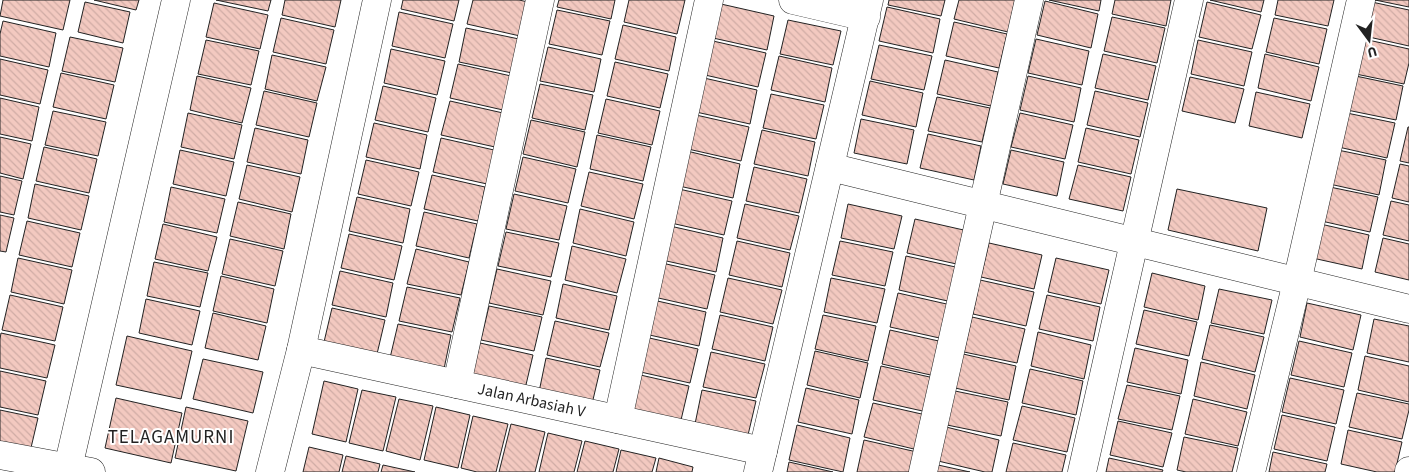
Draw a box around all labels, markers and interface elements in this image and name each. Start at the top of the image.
north arrow [1344,15,1394,65]
text: U [1365,41,1379,62]
street label: Jalan Arbasiah V [476,378,588,423]
district label: TELAGAMURNI [108,424,234,451]

